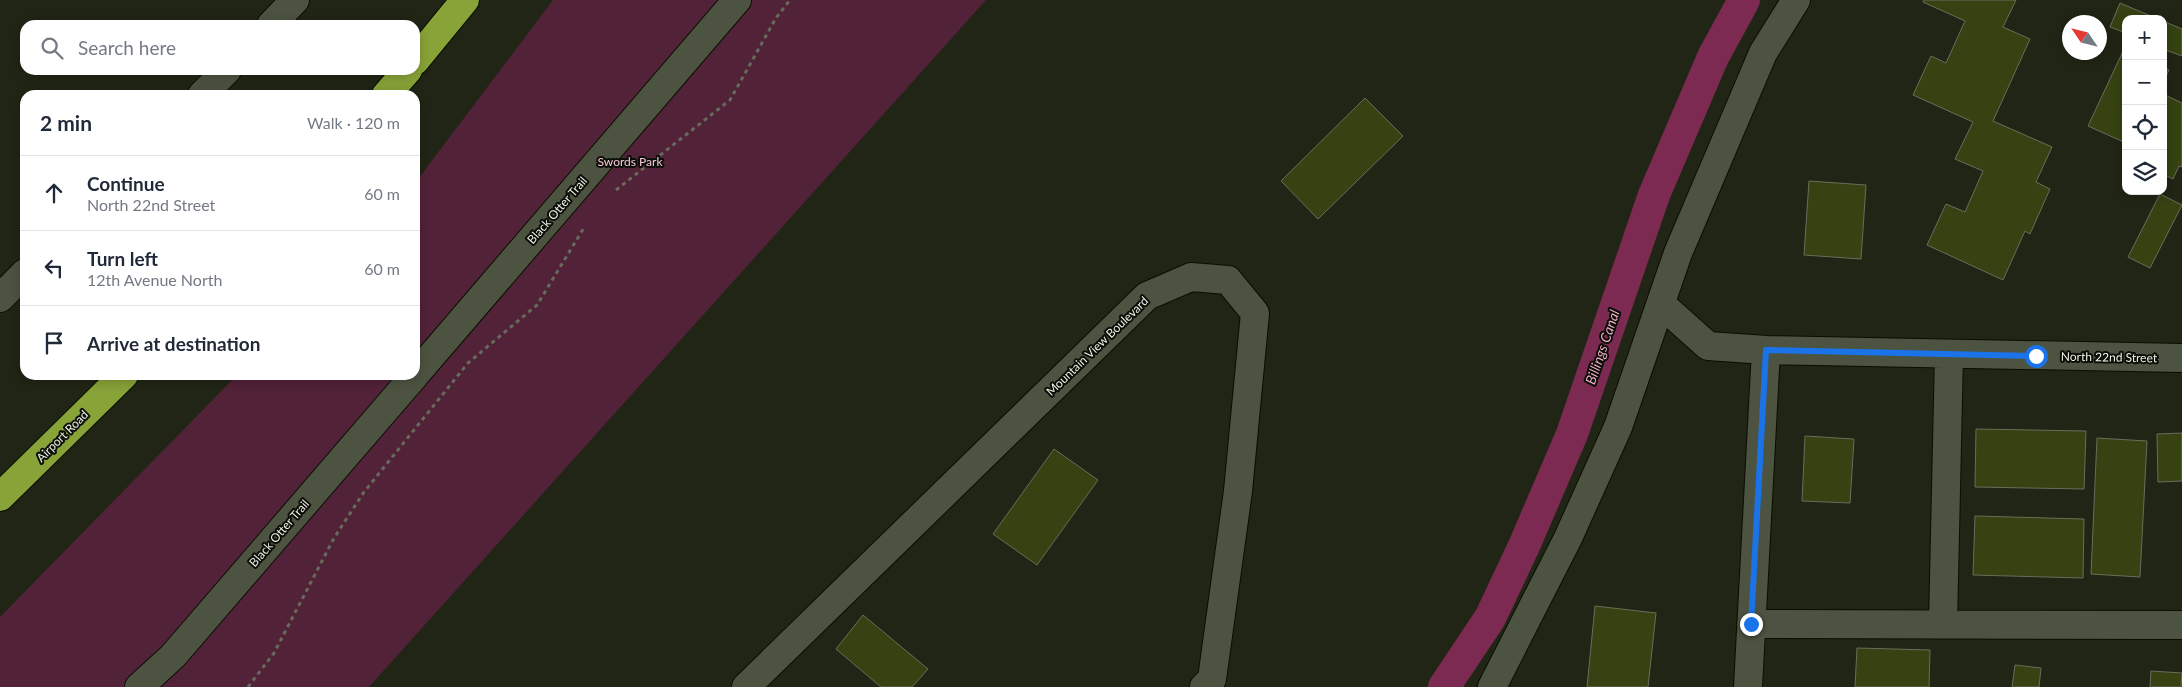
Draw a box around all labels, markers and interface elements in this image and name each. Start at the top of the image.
north arrow [2062,15,2107,60]
map controls [2122,15,2167,195]
button: + [2122,15,2167,60]
search box [20,20,420,75]
icon: search [38,34,66,62]
text: Search here [78,36,176,59]
button: − [2122,60,2167,105]
button: locate [2122,105,2167,150]
text: 2 min [40,110,92,135]
text: Walk · 120 m [307,113,400,132]
button: layers [2122,150,2167,195]
park label: Swords Park [597,154,663,169]
text: Continue [87,172,165,195]
street label: Black Otter Trail [524,173,590,247]
icon: ahead [40,179,68,207]
text: 60 m [364,184,400,203]
text: North 22nd Street [87,195,215,214]
text: Turn left [87,247,158,270]
icon: left [40,254,68,282]
text: 60 m [364,259,400,278]
text: 12th Avenue North [87,270,222,289]
street label: Mountain View Boulevard [1043,293,1151,399]
water label: Billings Canal [1581,308,1623,386]
icon: arrive [40,329,68,357]
text: Arrive at destination [87,332,260,355]
route start [2025,345,2048,368]
street label: North 22nd Street [2061,349,2158,365]
street label: Airport Road [33,407,91,465]
street label: Black Otter Trail [246,496,312,570]
route end [1740,613,1763,636]

